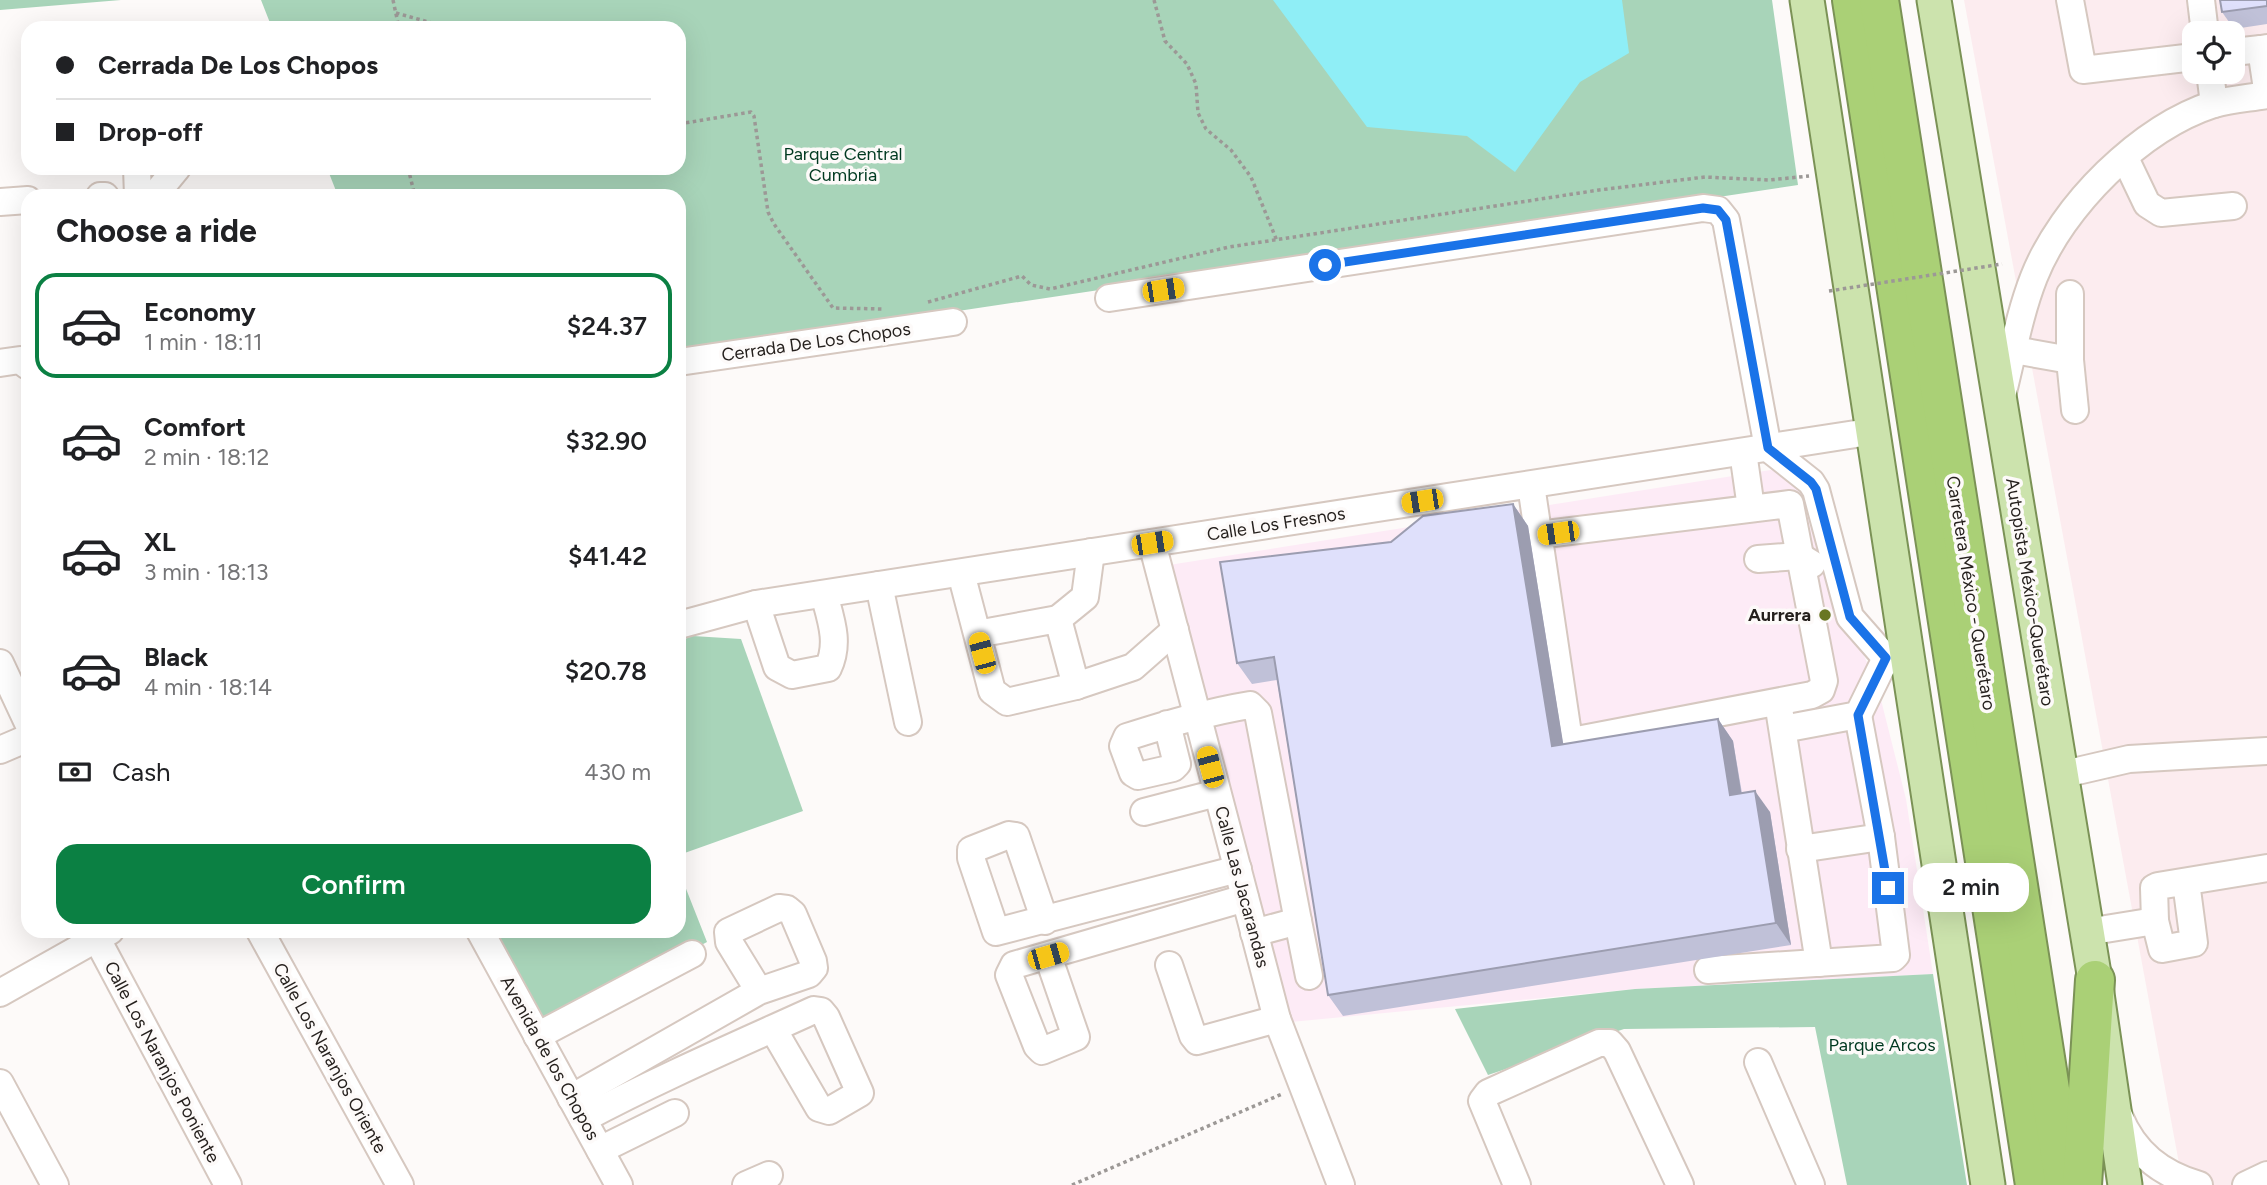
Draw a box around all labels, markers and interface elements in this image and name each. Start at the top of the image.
map controls [2182,21,2245,84]
button: locate [2182,21,2245,84]
text: Cerrada De Los Chopos [98,49,378,81]
text: Drop-off [98,116,203,148]
park label: Parque Central Cumbria [783,143,903,186]
text: Choose a ride [56,212,257,250]
route start [1309,249,1341,281]
car [1141,276,1186,304]
icon: car [60,294,123,357]
text: Economy [144,296,256,328]
text: $24.37 [567,310,647,342]
street label: Cerrada De Los Chopos [720,318,912,366]
text: 1 min · 18:11 [144,328,263,356]
icon: car [60,409,123,472]
text: Comfort [144,411,246,443]
text: $32.90 [566,425,647,457]
text: 2 min · 18:12 [144,443,269,471]
street label: Carretera México - Querétaro [1942,474,2000,712]
street label: Autopista México-Querétaro [2001,476,2059,708]
car [1400,487,1445,515]
street label: Calle Los Fresnos [1205,502,1347,546]
car [1536,520,1581,546]
icon: car [60,524,123,587]
text: XL [144,526,176,558]
car [1130,529,1175,557]
text: $41.42 [568,540,647,572]
text: 3 min · 18:13 [144,558,269,586]
place label: Aurrera [1748,604,1811,626]
marker: Aurrera [1817,607,1833,623]
car [967,630,998,676]
icon: car [60,639,123,702]
text: Black [144,641,208,673]
text: $20.78 [565,655,647,687]
text: 4 min · 18:14 [144,673,272,701]
car [1195,744,1226,790]
icon: cash [56,753,94,791]
text: Cash [112,756,171,788]
text: 430 m [584,758,651,786]
street label: Calle Las Jacarandas [1210,804,1274,970]
button: Confirm [56,844,651,924]
callout: 2 min [1912,864,2028,912]
route end [1872,872,1904,904]
text: 2 min [1942,873,2000,901]
car [1025,940,1072,972]
street label: Calle Los Naranjos Poniente [99,958,225,1167]
street label: Calle Los Naranjos Oriente [268,959,392,1157]
street label: Avenida de los Chopos [496,972,604,1144]
park label: Parque Arcos [1828,1034,1936,1056]

